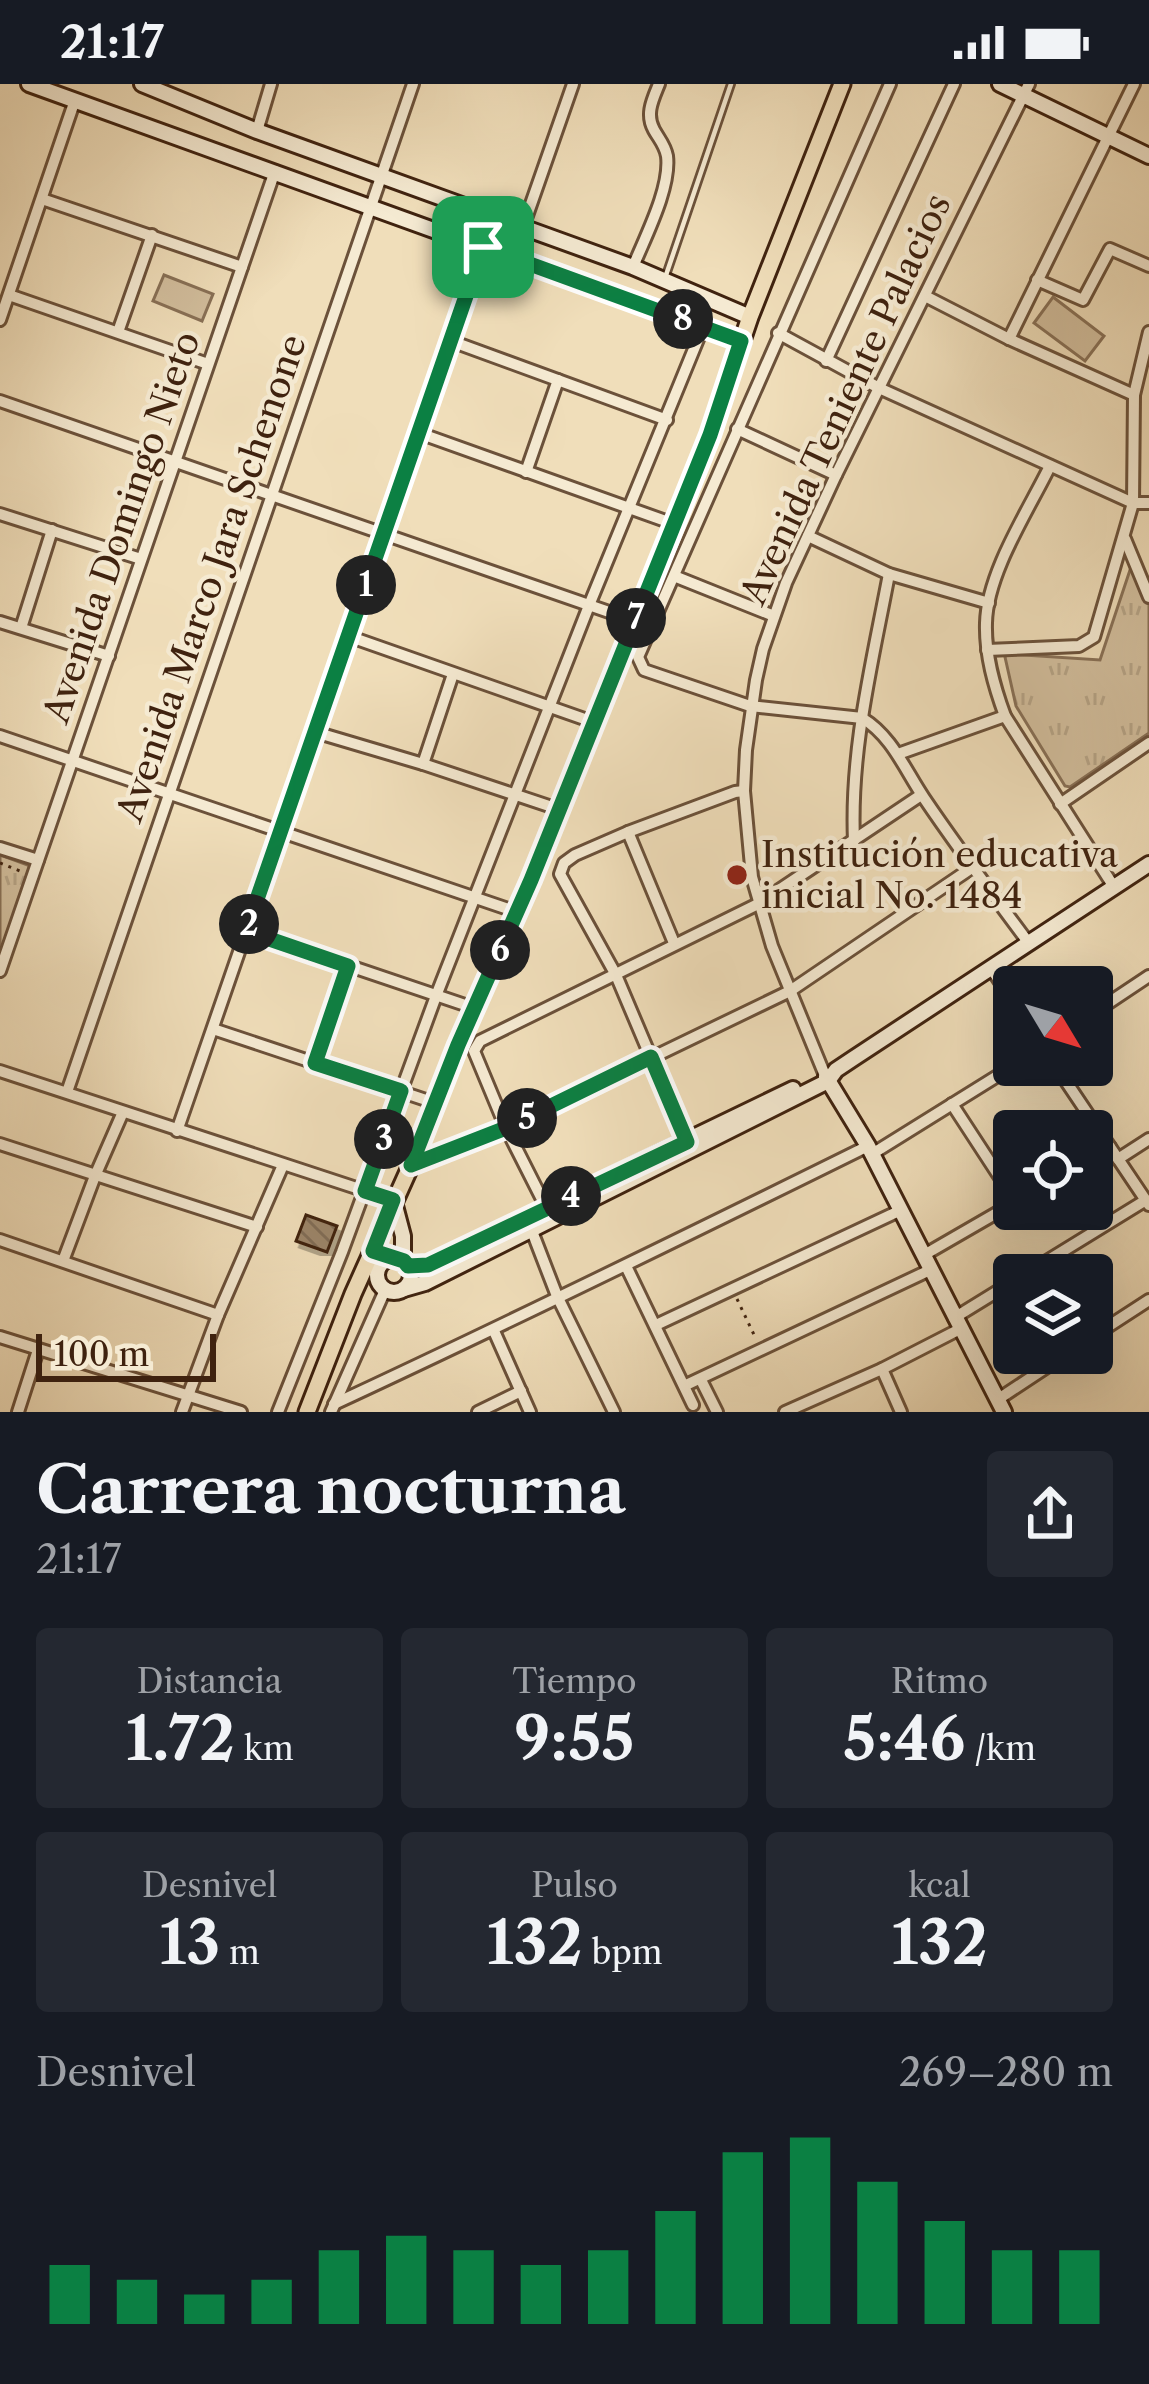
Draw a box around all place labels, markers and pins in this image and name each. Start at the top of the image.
pin [432,196,534,298]
pin: 8 [653,289,713,349]
pin: 1 [336,555,396,615]
pin: 7 [606,588,666,648]
place label: Institución educativa inicial No. 1484 [761,832,1118,917]
marker: Institución educativa inicial No. 1484 [724,862,750,888]
pin: 2 [219,894,279,954]
pin: 6 [470,920,530,980]
pin: 5 [497,1088,557,1148]
pin: 3 [354,1109,414,1169]
pin: 4 [541,1166,601,1226]

